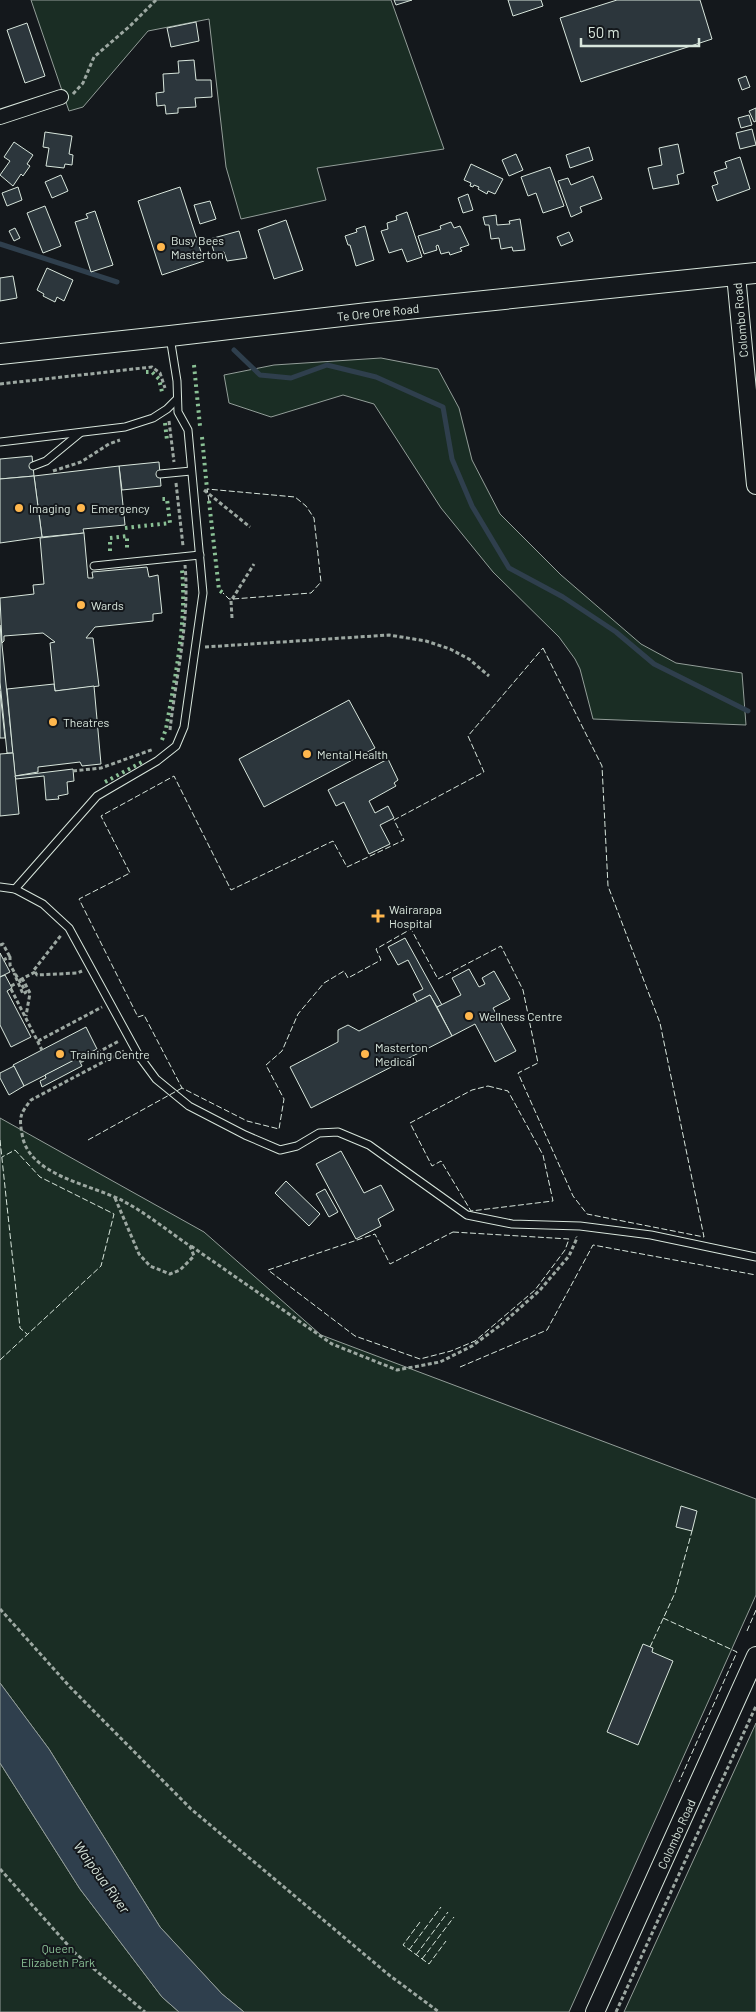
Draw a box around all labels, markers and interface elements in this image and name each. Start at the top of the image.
scale bar [581,15,698,47]
text: 50 m [588,23,620,41]
place label: Busy Bees Masterton [171,233,224,261]
marker: Busy Bees Masterton [155,241,167,253]
street label: Colombo Road [730,282,750,358]
street label: Te Ore Ore Road [336,301,420,323]
place label: Imaging [29,501,71,515]
place label: Emergency [91,501,150,515]
marker: Imaging [13,502,25,514]
marker: Emergency [75,502,87,514]
place label: Wards [91,598,124,612]
marker: Wards [75,599,87,611]
place label: Theatres [63,715,110,729]
marker: Theatres [47,716,59,728]
place label: Mental Health [317,747,388,761]
marker: Mental Health [301,748,313,760]
place label: Wairarapa Hospital [389,902,442,930]
marker: Wairarapa Hospital [371,909,385,923]
place label: Wellness Centre [479,1009,563,1023]
marker: Wellness Centre [463,1010,475,1022]
place label: Masterton Medical [375,1040,428,1068]
place label: Training Centre [70,1047,150,1061]
marker: Training Centre [54,1048,66,1060]
marker: Masterton Medical [359,1048,371,1060]
street label: Colombo Road [654,1797,698,1871]
water label: Waipōua River [70,1838,134,1917]
park label: Queen Elizabeth Park [21,1941,95,1969]

